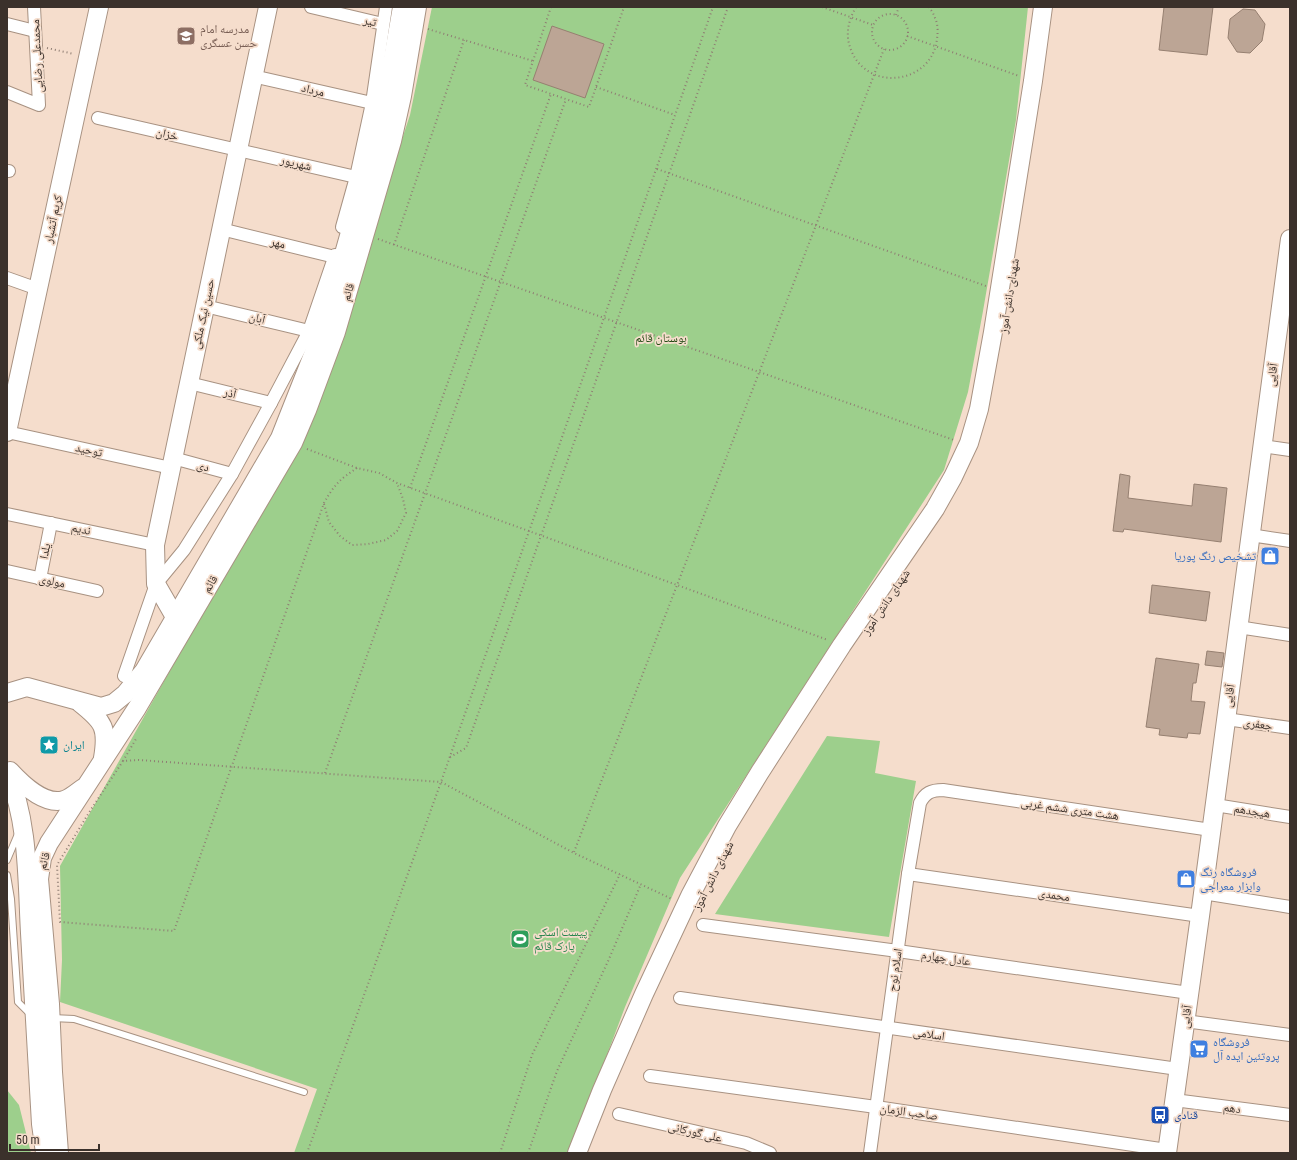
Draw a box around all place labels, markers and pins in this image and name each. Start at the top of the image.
place label: مدرسه امام حسن عسگری [200,22,258,50]
school or university icon: مدرسه امام حسن عسگری [175,25,197,47]
shop icon: تشخیص رنگ پوریا [1259,545,1281,567]
place label: تشخیص رنگ پوریا [1174,549,1256,563]
place icon: ایران [38,734,60,756]
place label: ایران [63,738,85,752]
place label: فروشگاه رنگ وابزار معراجی [1200,865,1261,893]
shop icon: فروشگاه رنگ وابزار معراجی [1175,868,1197,890]
place label: پیست اسکی پارک قائم [534,925,588,954]
sports icon: پیست اسکی پارک قائم [509,928,531,950]
place label: فروشگاه پروتئین ایده آل [1213,1035,1280,1063]
supermarket icon: فروشگاه پروتئین ایده آل [1188,1038,1210,1060]
bus stop icon: قنادی [1149,1104,1171,1126]
place label: قنادی [1174,1108,1198,1122]

